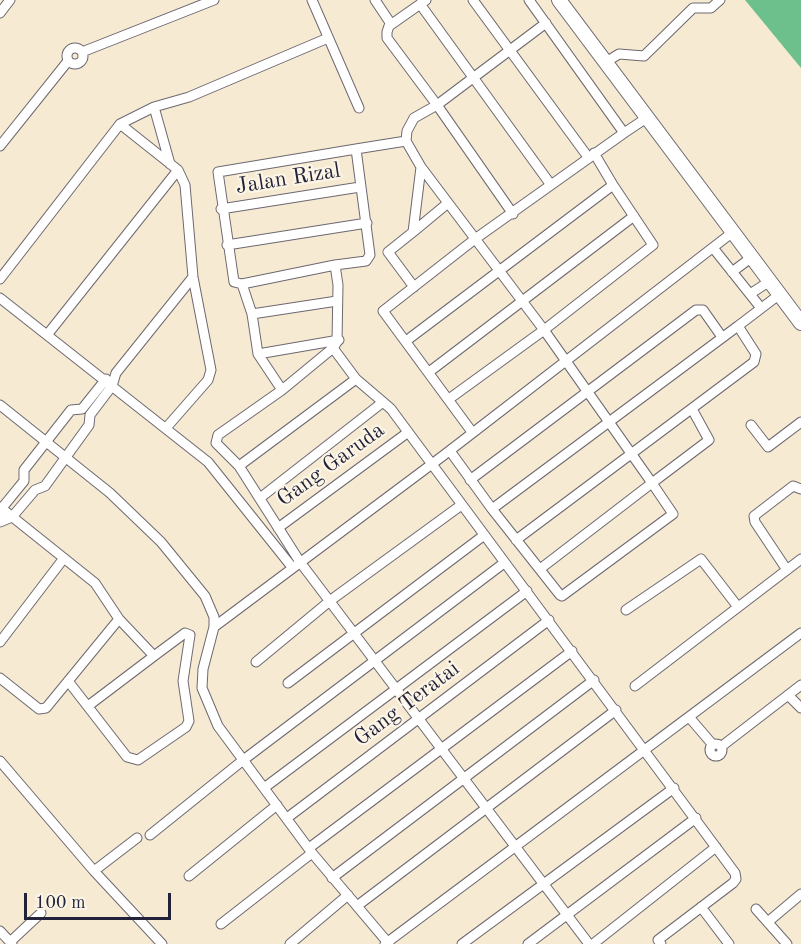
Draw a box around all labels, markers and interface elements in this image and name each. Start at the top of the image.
street label: Jalan Rizal [234,158,342,200]
street label: Gang Garuda [272,417,390,513]
street label: Gang Teratai [349,656,465,752]
scale bar [27,881,174,919]
text: 100 m [35,894,86,912]

